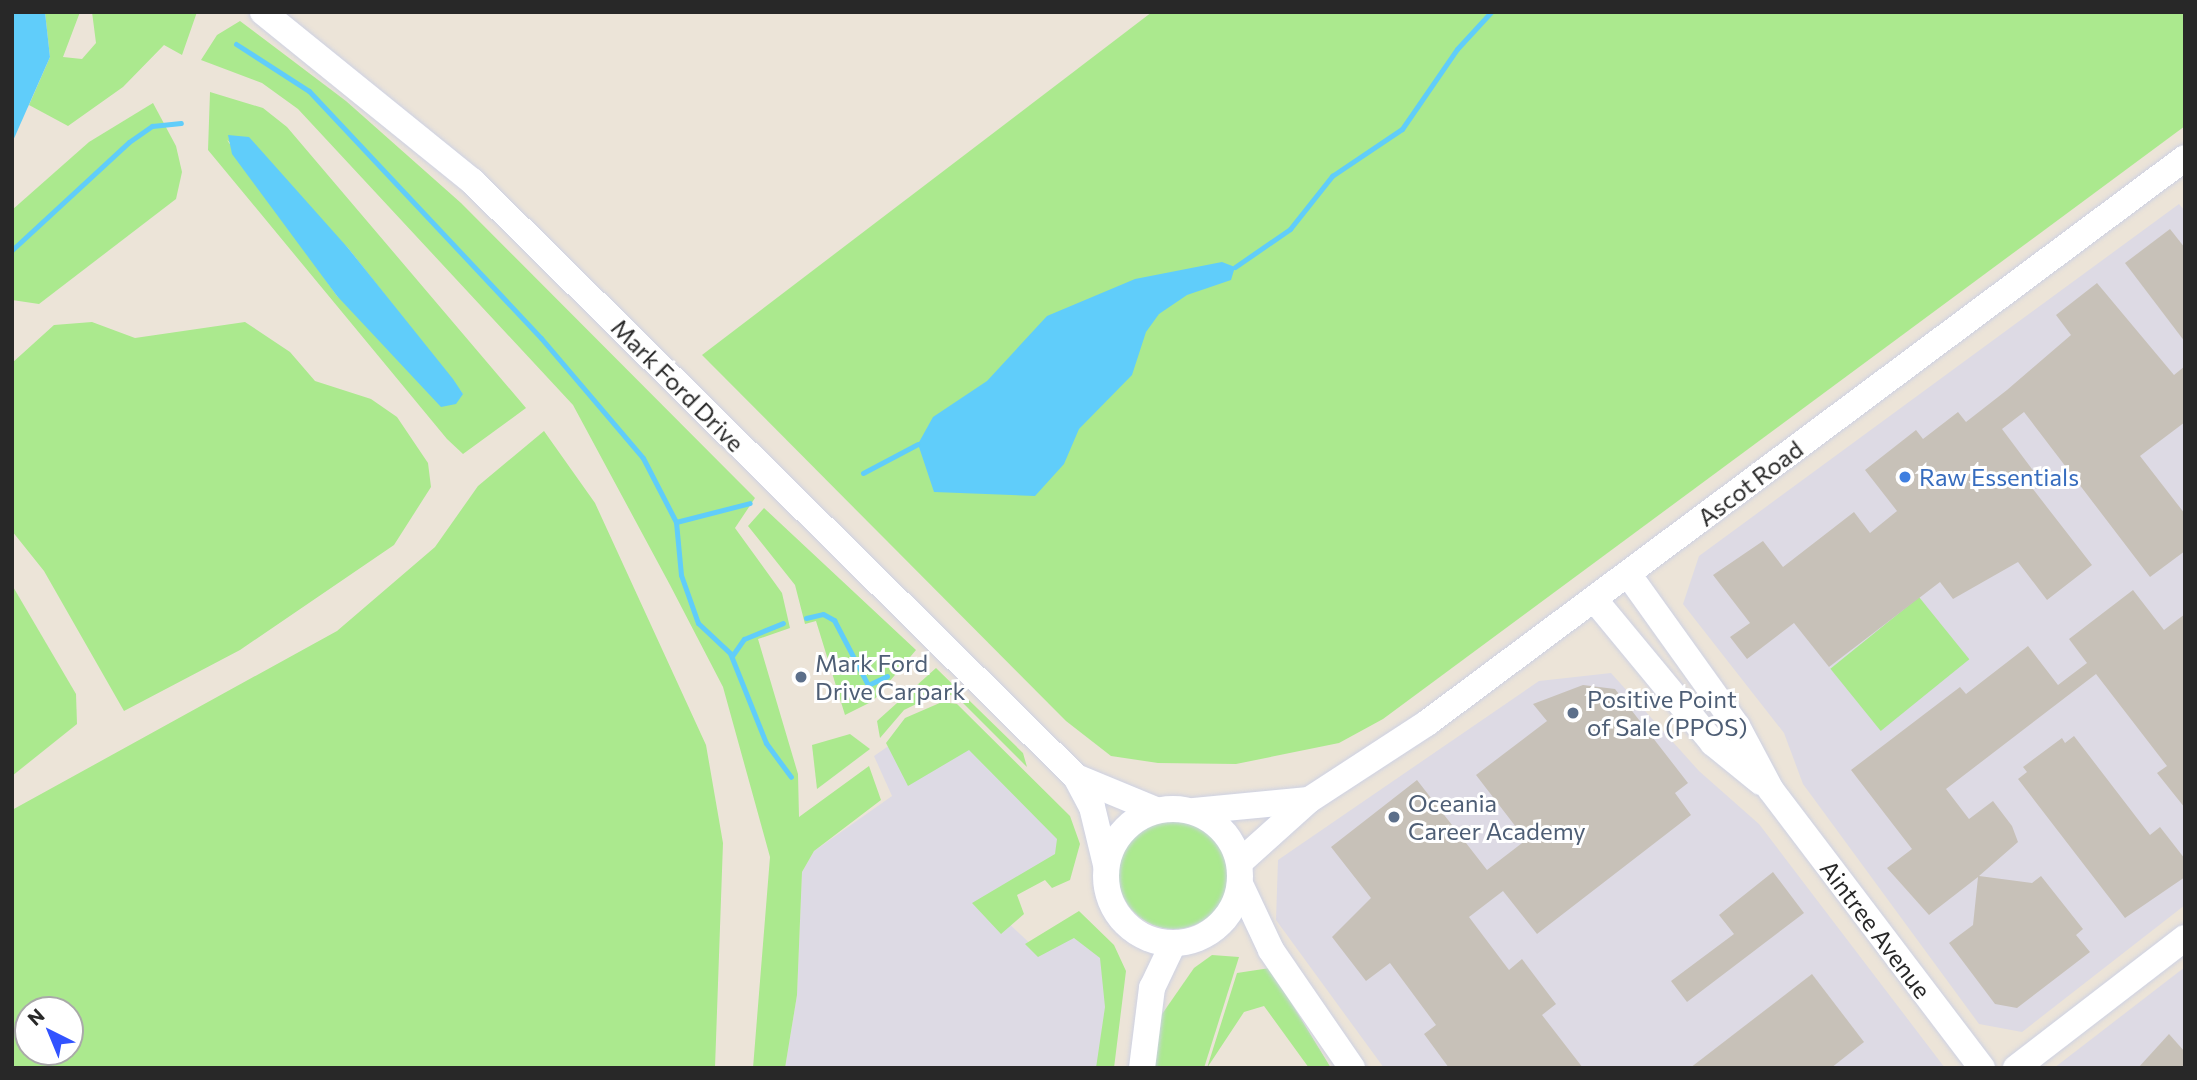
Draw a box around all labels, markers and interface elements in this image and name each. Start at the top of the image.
street label: Mark Ford Drive [606,313,750,457]
street label: Ascot Road [1692,434,1808,532]
place label: Raw Essentials [1919,463,2079,491]
marker: Raw Essentials [1897,469,1913,485]
place label: Mark Ford Drive Carpark [815,649,965,705]
marker: Mark Ford Drive Carpark [793,669,809,685]
place label: Positive Point of Sale (PPOS) [1587,685,1748,741]
marker: Positive Point of Sale (PPOS) [1565,705,1581,721]
place label: Oceania Career Academy [1408,789,1586,845]
marker: Oceania Career Academy [1386,809,1402,825]
street label: Aintree Avenue [1815,854,1937,1004]
north arrow [14,996,84,1066]
text: N [23,1003,49,1030]

